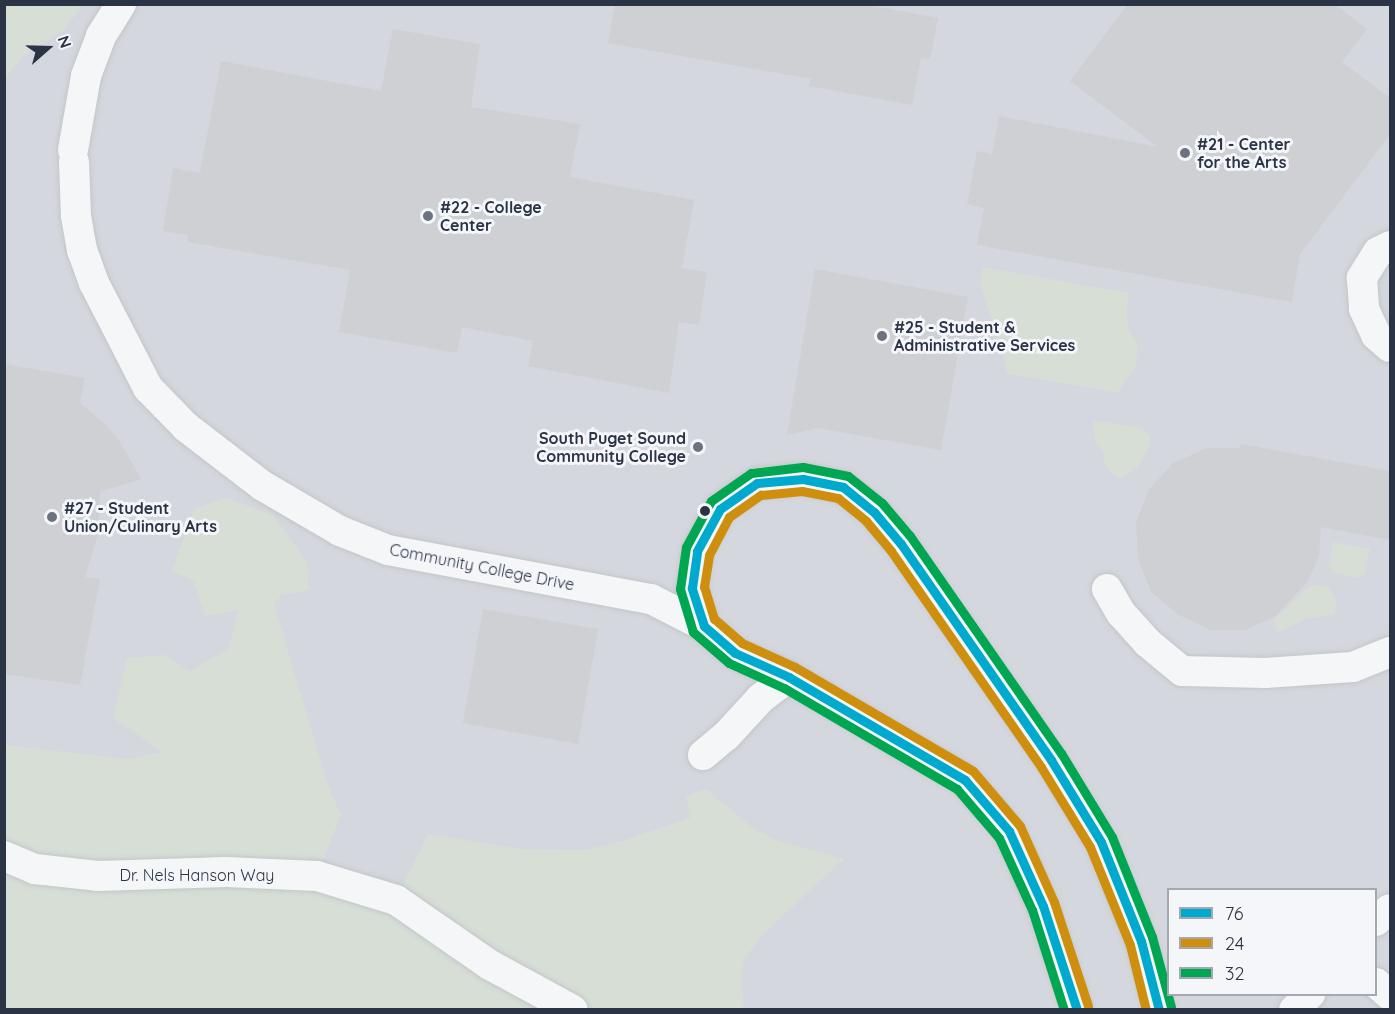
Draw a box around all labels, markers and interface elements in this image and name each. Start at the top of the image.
north arrow [18,18,78,78]
text: N [54,33,76,51]
place label: #21 - Center for the Arts [1197,134,1291,172]
marker: #21 - Center for the Arts [1178,146,1192,160]
place label: #22 - College Center [440,197,542,235]
marker: #22 - College Center [421,209,435,223]
place label: #25 - Student & Administrative Services [894,317,1075,355]
marker: #25 - Student & Administrative Services [875,329,889,343]
place label: South Puget Sound Community College [536,428,686,466]
marker: South Puget Sound Community College [691,440,705,454]
place label: #27 - Student Union/Culinary Arts [64,498,217,536]
unlabelled marker [699,505,711,517]
marker: #27 - Student Union/Culinary Arts [45,510,59,524]
street label: Community College Drive [388,540,576,594]
street label: Dr. Nels Hanson Way [120,865,274,885]
legend [1167,888,1377,996]
text: 76 [1225,902,1243,925]
text: 24 [1225,932,1244,955]
text: 32 [1225,962,1244,985]

